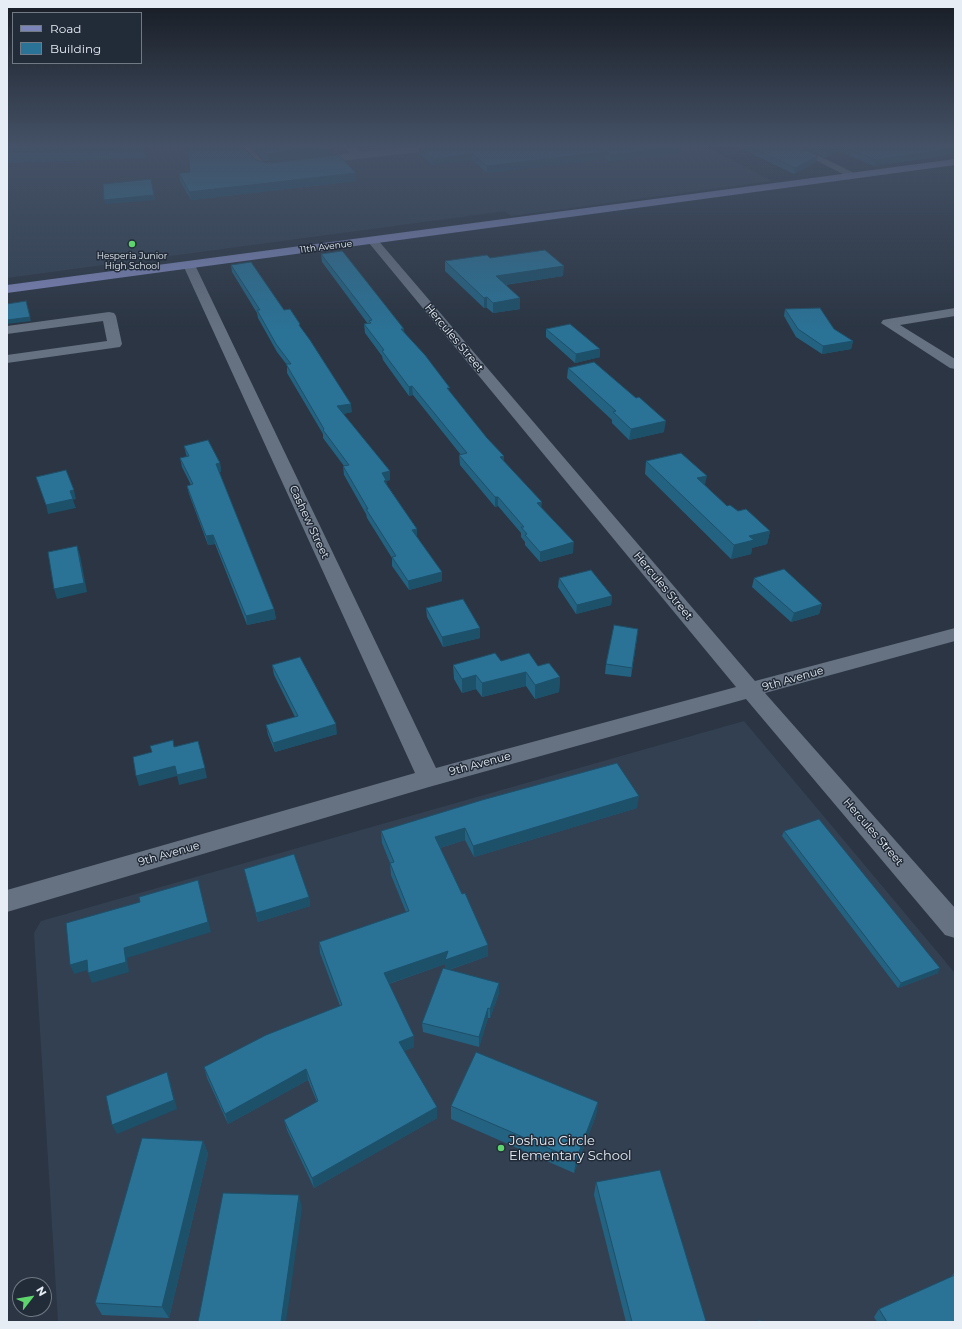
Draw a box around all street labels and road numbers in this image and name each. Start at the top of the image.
street label: 11th Avenue [299,238,353,256]
street label: Hercules Street [422,301,486,375]
street label: Cashew Street [286,483,332,561]
street label: Hercules Street [631,549,695,623]
street label: 9th Avenue [761,664,825,694]
street label: 9th Avenue [448,749,512,779]
street label: Hercules Street [840,796,906,868]
street label: 9th Avenue [137,839,201,869]

